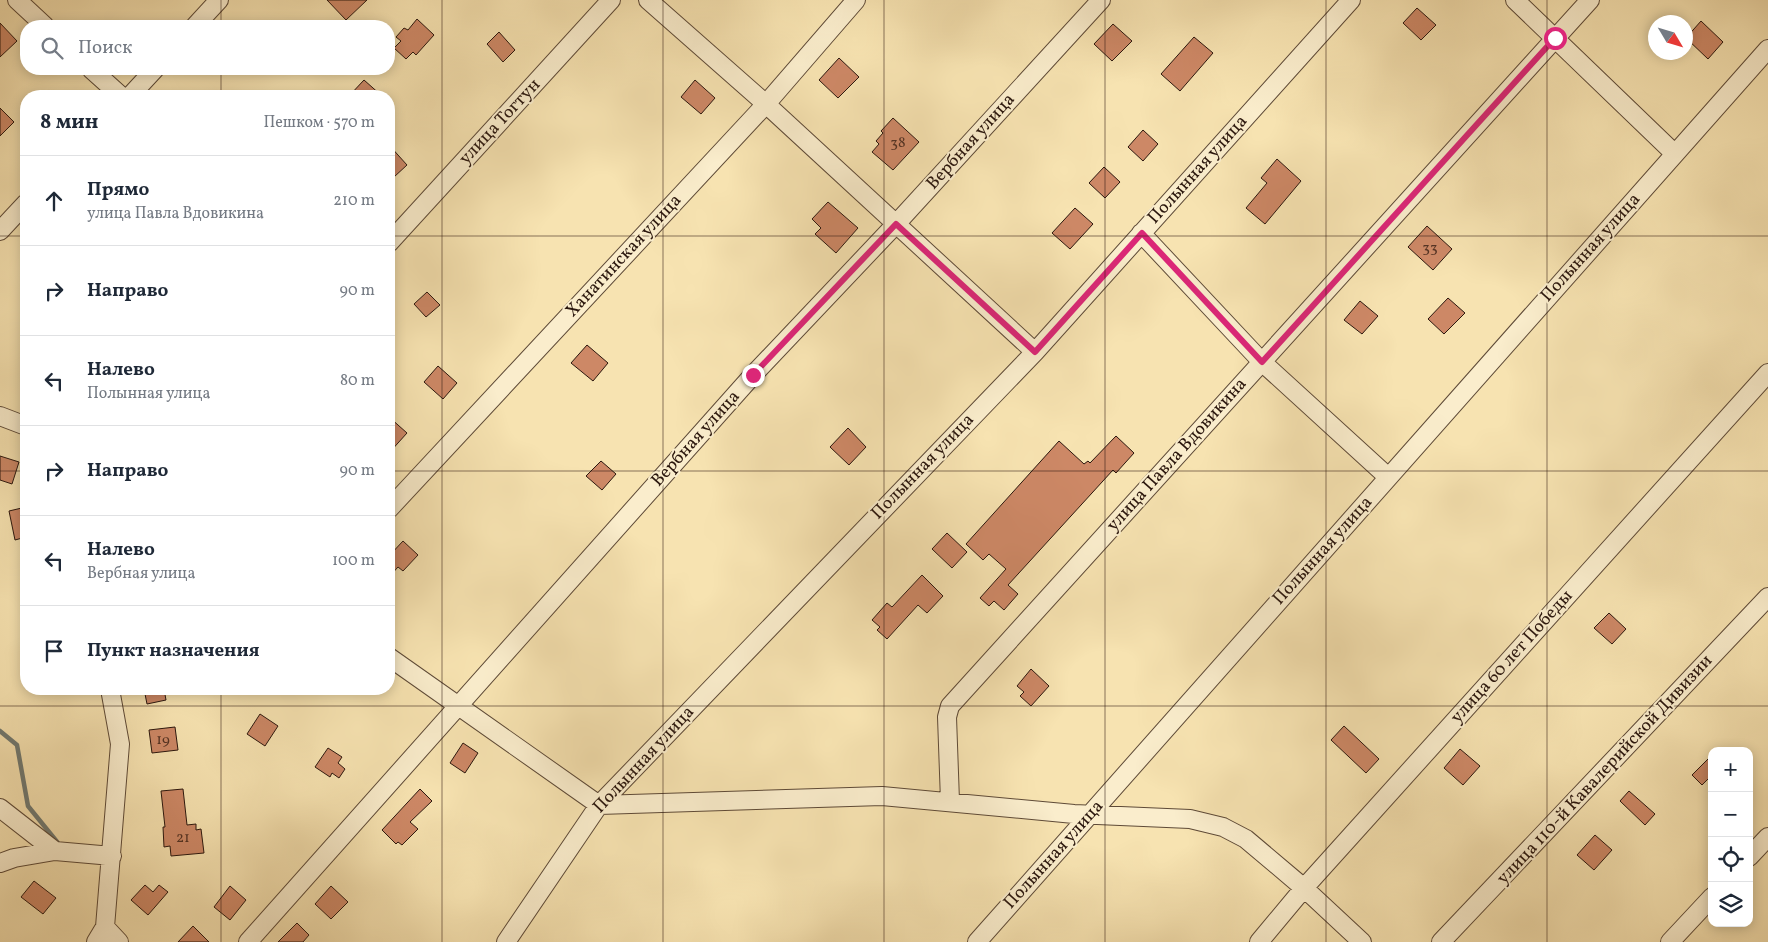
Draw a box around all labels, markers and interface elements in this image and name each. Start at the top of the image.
north arrow [1648,15,1693,60]
search box [20,20,395,75]
route start [1544,27,1567,50]
icon: search [38,34,66,62]
text: Поиск [78,35,132,61]
street label: улица Тогтун [453,73,547,171]
street label: Вербная улица [921,88,1021,196]
text: 8 мин [40,108,99,137]
street label: Полынная улица [1142,110,1254,230]
text: Пешком · 570 m [263,112,375,134]
house number: 38 [890,133,906,154]
text: Прямо [87,177,149,203]
icon: ahead [40,187,68,215]
street label: Полынная улица [1535,188,1647,308]
street label: Ханатинская улица [560,189,688,323]
text: 210 m [333,190,375,212]
text: улица Павла Вдовикина [87,203,264,225]
house number: 33 [1422,238,1438,259]
icon: right [40,277,68,305]
text: Направо [87,278,169,304]
text: 90 m [339,280,375,302]
text: Налево [87,357,155,383]
route end [742,364,765,387]
icon: left [40,367,68,395]
text: 80 m [340,370,375,392]
street label: улица Павла Вдовикина [1101,373,1253,537]
text: Полынная улица [87,383,210,405]
street label: Вербная улица [646,385,746,493]
street label: Полынная улица [866,408,980,526]
icon: right [40,457,68,485]
text: Направо [87,458,169,484]
text: 90 m [339,460,375,482]
street label: Полынная улица [1267,491,1379,611]
text: Налево [87,537,155,563]
icon: left [40,547,68,575]
text: 100 m [332,550,375,572]
text: Вербная улица [87,563,196,585]
street label: улица 60 лет Победы [1445,585,1579,729]
icon: arrive [40,637,68,665]
text: Пункт назначения [87,638,260,664]
street label: улица 110-й Кавалерийской Дивизии [1491,649,1719,891]
street label: Полынная улица [587,701,701,819]
house number: 19 [156,730,170,751]
map controls [1708,747,1753,927]
button: + [1708,747,1753,792]
button: − [1708,792,1753,837]
street label: Полынная улица [998,795,1110,915]
house number: 21 [176,828,190,849]
button: locate [1708,837,1753,882]
button: layers [1708,882,1753,927]

